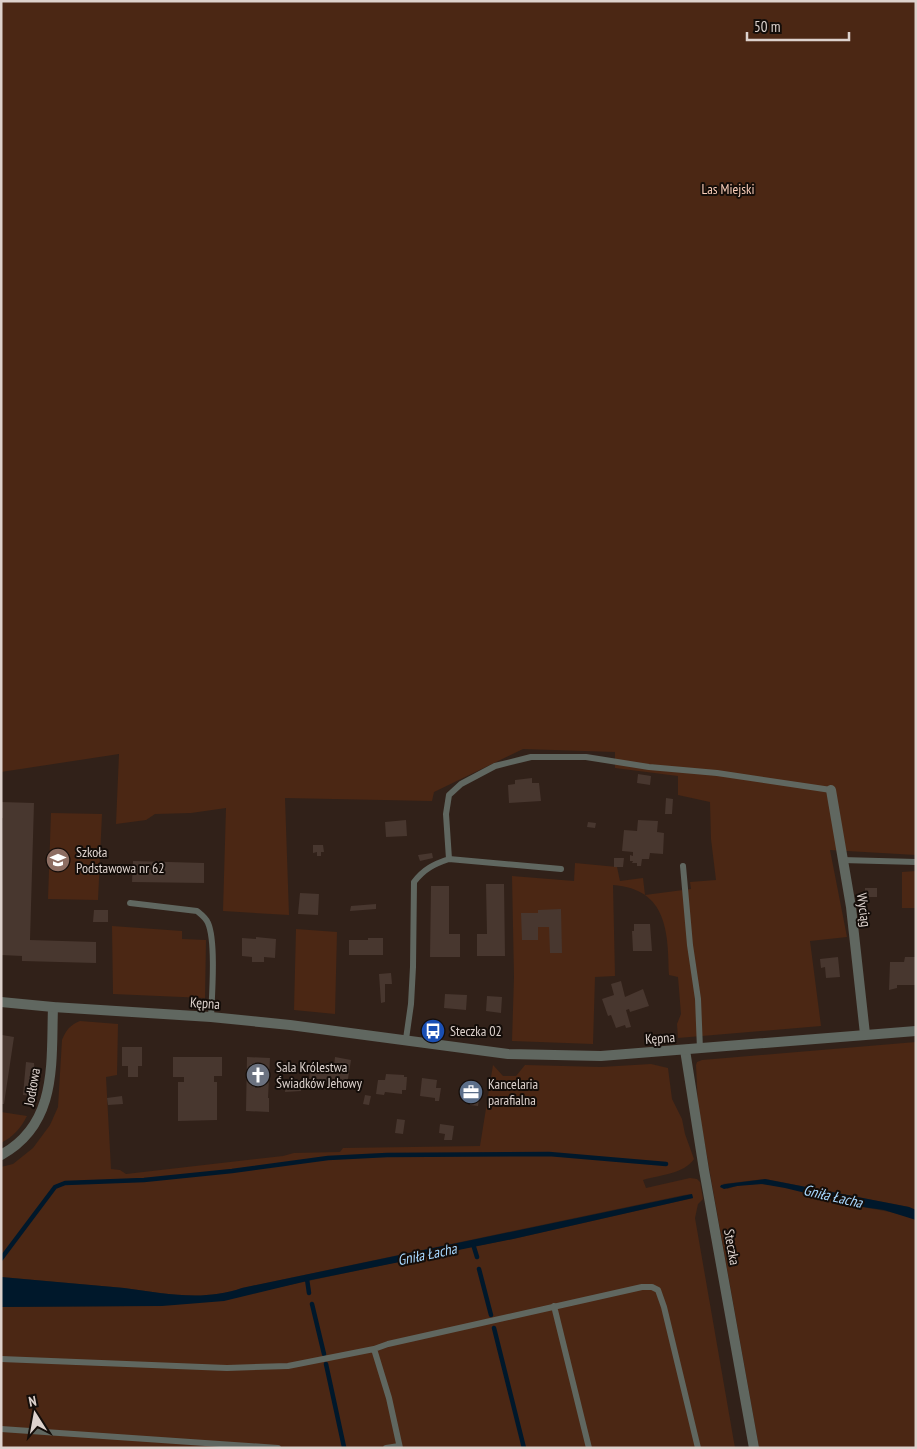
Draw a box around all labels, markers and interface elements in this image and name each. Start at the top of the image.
scale bar [747,10,850,42]
text: 50 m [754,17,780,36]
park label: Las Miejski [702,180,754,198]
place label: Szkoła Podstawowa nr 62 [76,843,165,877]
school or university icon: Szkoła Podstawowa nr 62 [45,847,71,873]
street label: Wyciąg [853,892,875,928]
street label: Kępna [189,993,221,1013]
bus stop icon: Steczka 02 [420,1018,446,1044]
place label: Steczka 02 [450,1022,502,1040]
street label: Kępna [644,1028,676,1048]
place label: Sala Królestwa Świadków Jehowy [276,1058,363,1092]
church icon: Sala Królestwa Świadków Jehowy [245,1062,271,1088]
street label: Jodłowa [20,1066,44,1109]
place label: Kancelaria parafialna [488,1075,538,1109]
office icon: Kancelaria parafialna [458,1079,484,1105]
water label: Gniła Łacha [802,1180,865,1212]
street label: Steczka [720,1228,744,1266]
water label: Gniła Łacha [396,1238,459,1270]
north arrow [10,1389,60,1439]
text: N [27,1392,38,1411]

